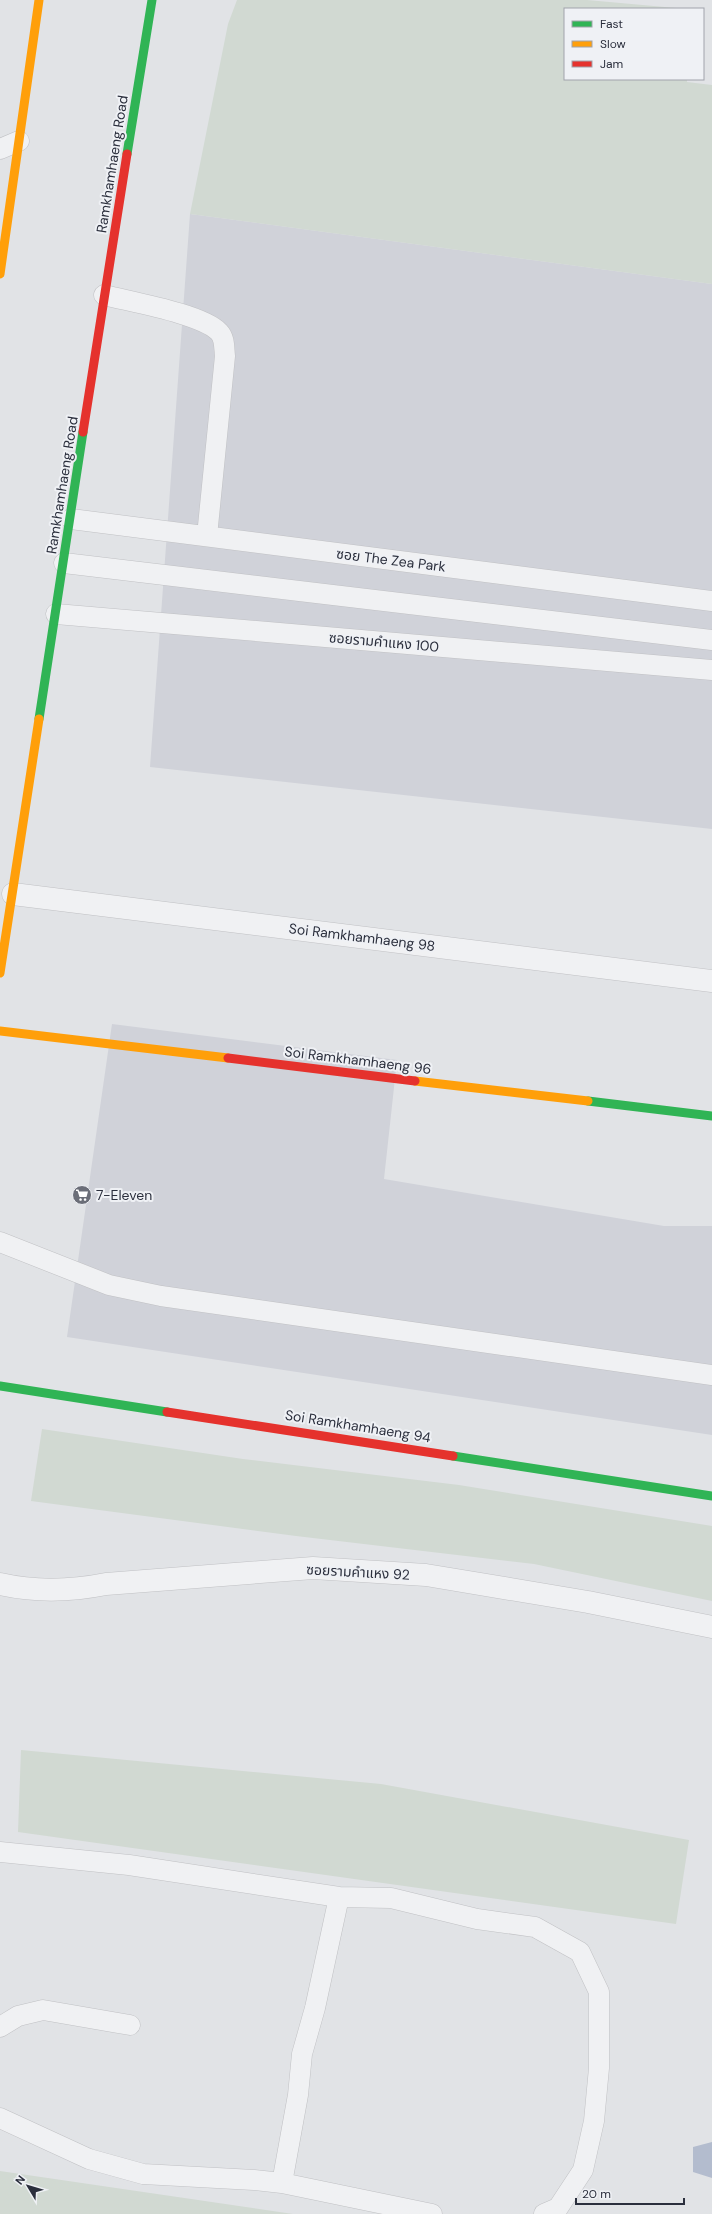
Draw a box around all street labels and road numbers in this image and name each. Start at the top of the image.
street label: Ramkhamhaeng Road [92,94,132,234]
street label: Ramkhamhaeng Road [42,415,82,555]
street label: ซอย The Zea Park [335,544,447,576]
street label: ซอยรามคำแหง 100 [328,628,440,656]
street label: Soi Ramkhamhaeng 98 [288,919,436,955]
street label: Soi Ramkhamhaeng 96 [284,1042,432,1078]
street label: Soi Ramkhamhaeng 94 [284,1406,433,1446]
street label: ซอยรามคําแหง 92 [306,1560,410,1584]

